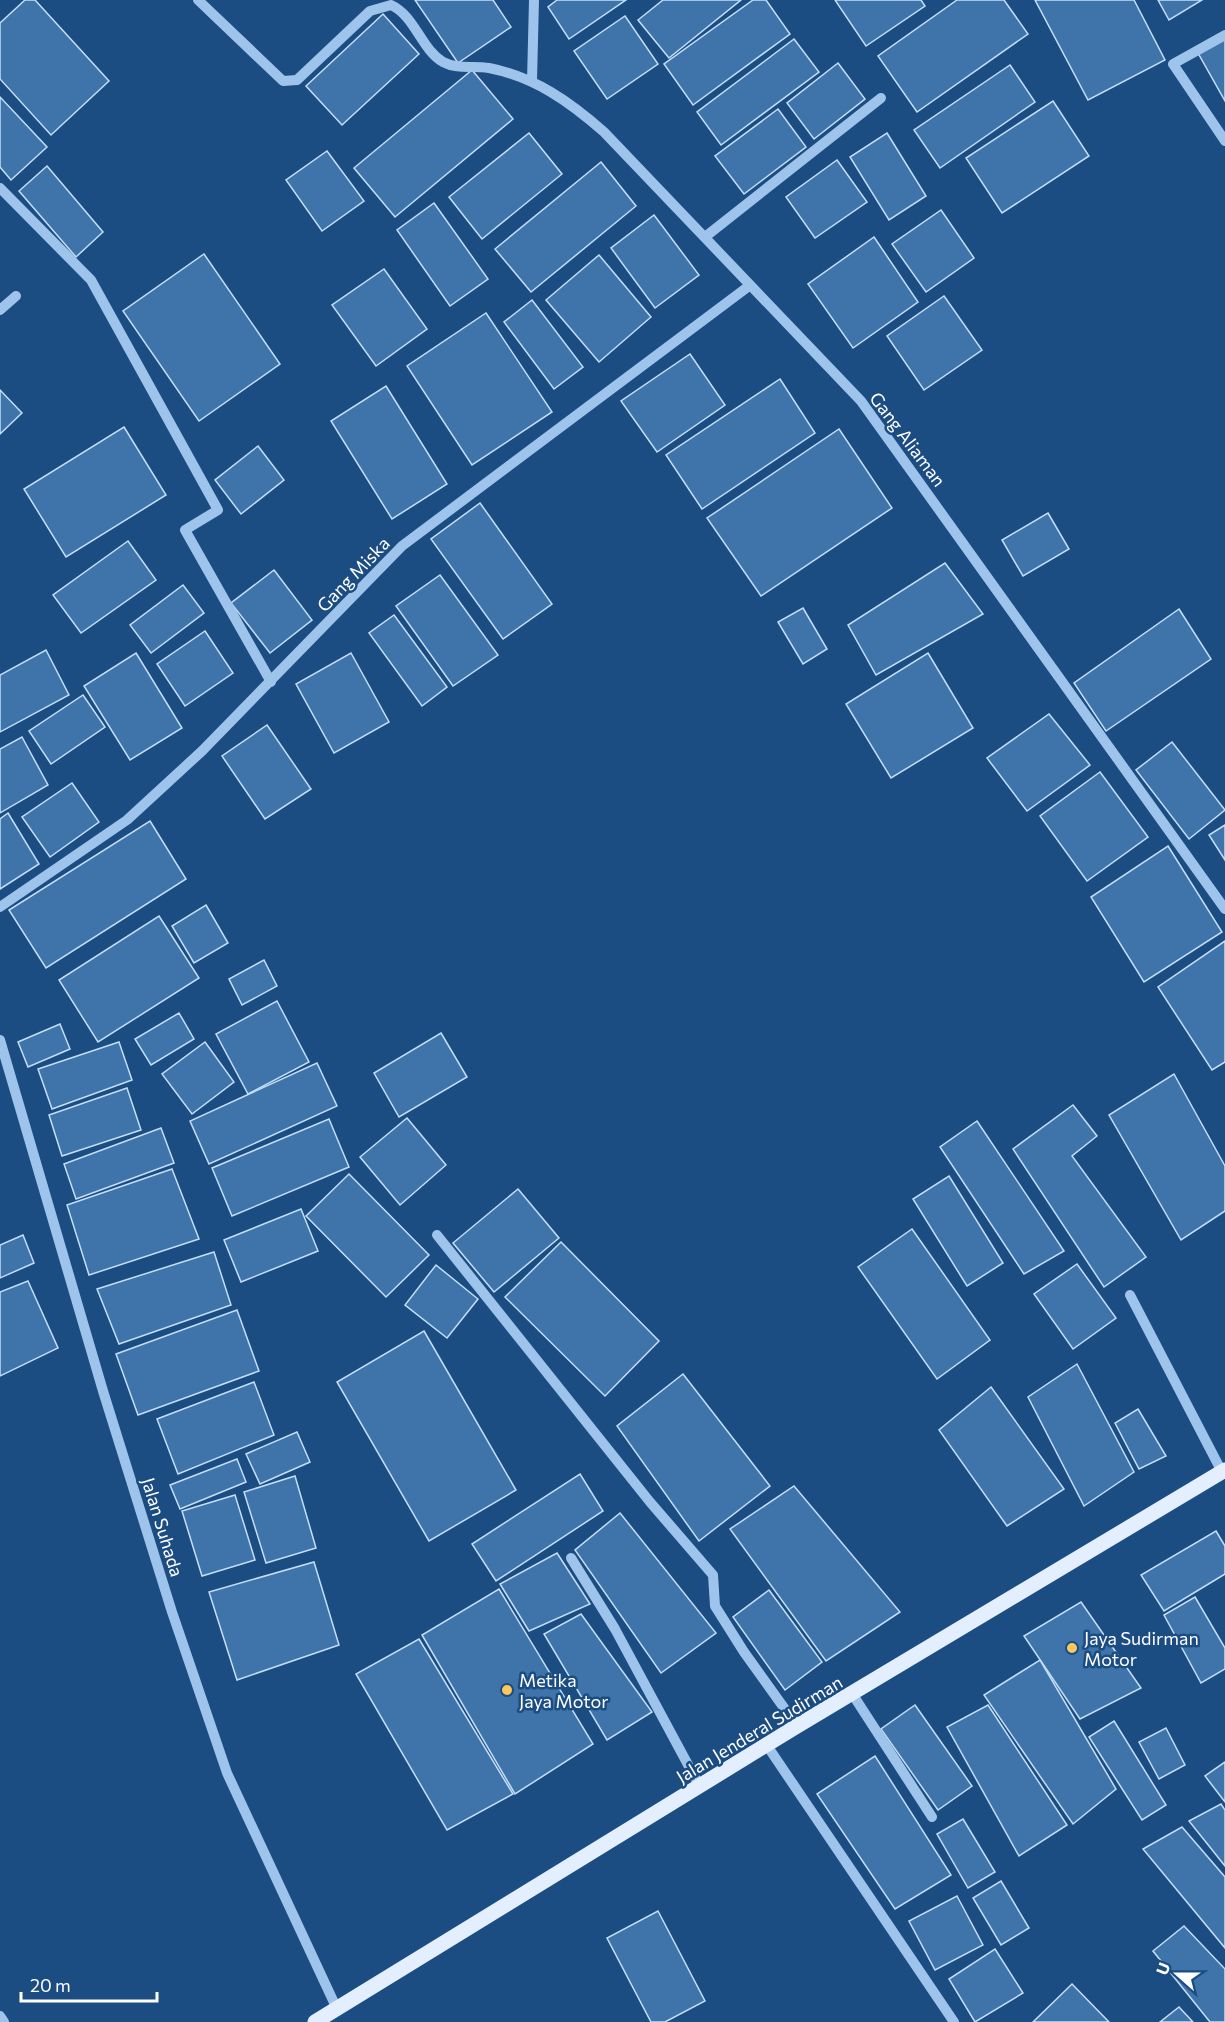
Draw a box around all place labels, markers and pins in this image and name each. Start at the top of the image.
place label: Jaya Sudirman Motor [1084,1627,1199,1670]
marker: Jaya Sudirman Motor [1065,1641,1079,1655]
place label: Metika Jaya Motor [519,1669,608,1712]
marker: Metika Jaya Motor [500,1683,514,1697]

